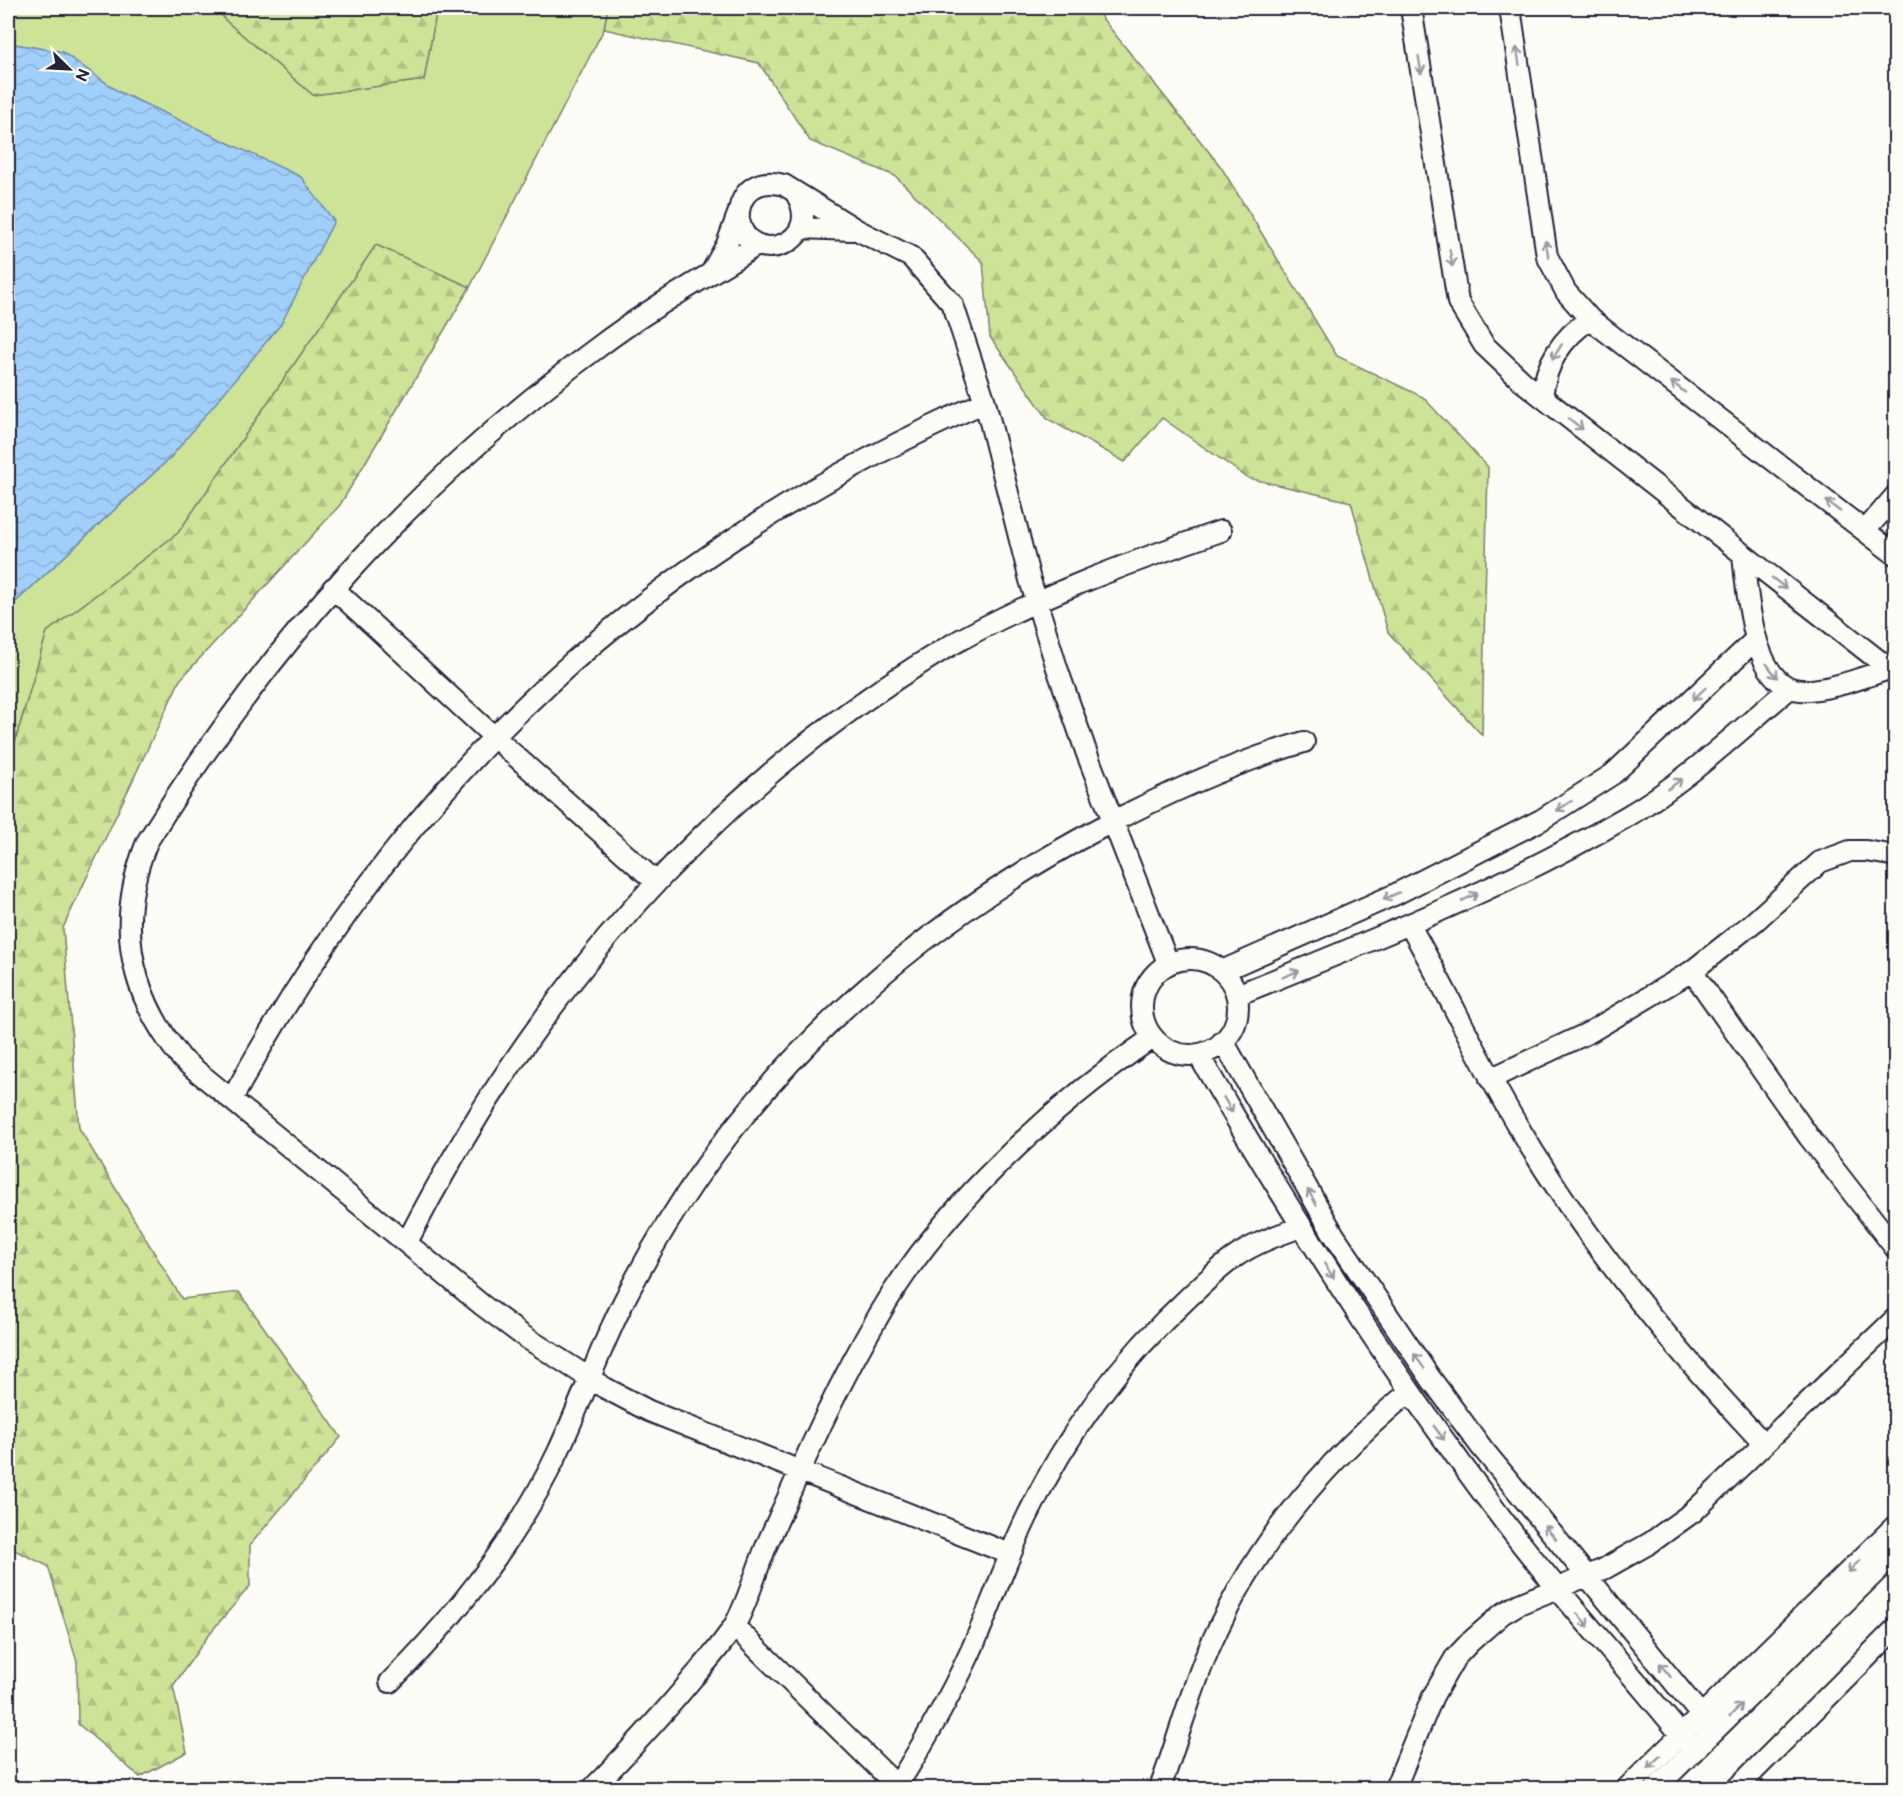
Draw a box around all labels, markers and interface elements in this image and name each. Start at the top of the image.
north arrow [39,39,99,99]
one-way arrow [1512,47,1523,67]
one-way arrow [1415,55,1426,75]
text: N [70,65,92,84]
one-way arrow [1541,240,1552,259]
one-way arrow [1446,247,1457,267]
one-way arrow [1550,343,1562,360]
one-way arrow [1670,381,1686,394]
one-way arrow [1568,417,1584,430]
one-way arrow [1825,500,1841,512]
one-way arrow [1770,576,1786,589]
one-way arrow [1766,662,1778,678]
one-way arrow [1691,686,1706,701]
one-way arrow [1666,778,1682,791]
one-way arrow [1556,800,1573,812]
one-way arrow [1461,890,1479,902]
one-way arrow [1383,891,1401,903]
one-way arrow [1281,967,1300,978]
one-way arrow [1222,1096,1234,1113]
one-way arrow [1306,1189,1318,1206]
one-way arrow [1323,1262,1335,1279]
one-way arrow [1413,1353,1425,1369]
one-way arrow [1432,1424,1445,1440]
one-way arrow [1544,1524,1557,1540]
one-way arrow [1846,1559,1861,1573]
one-way arrow [1576,1612,1590,1627]
one-way arrow [1658,1662,1671,1678]
one-way arrow [1728,1703,1743,1717]
one-way arrow [1647,1754,1662,1769]

